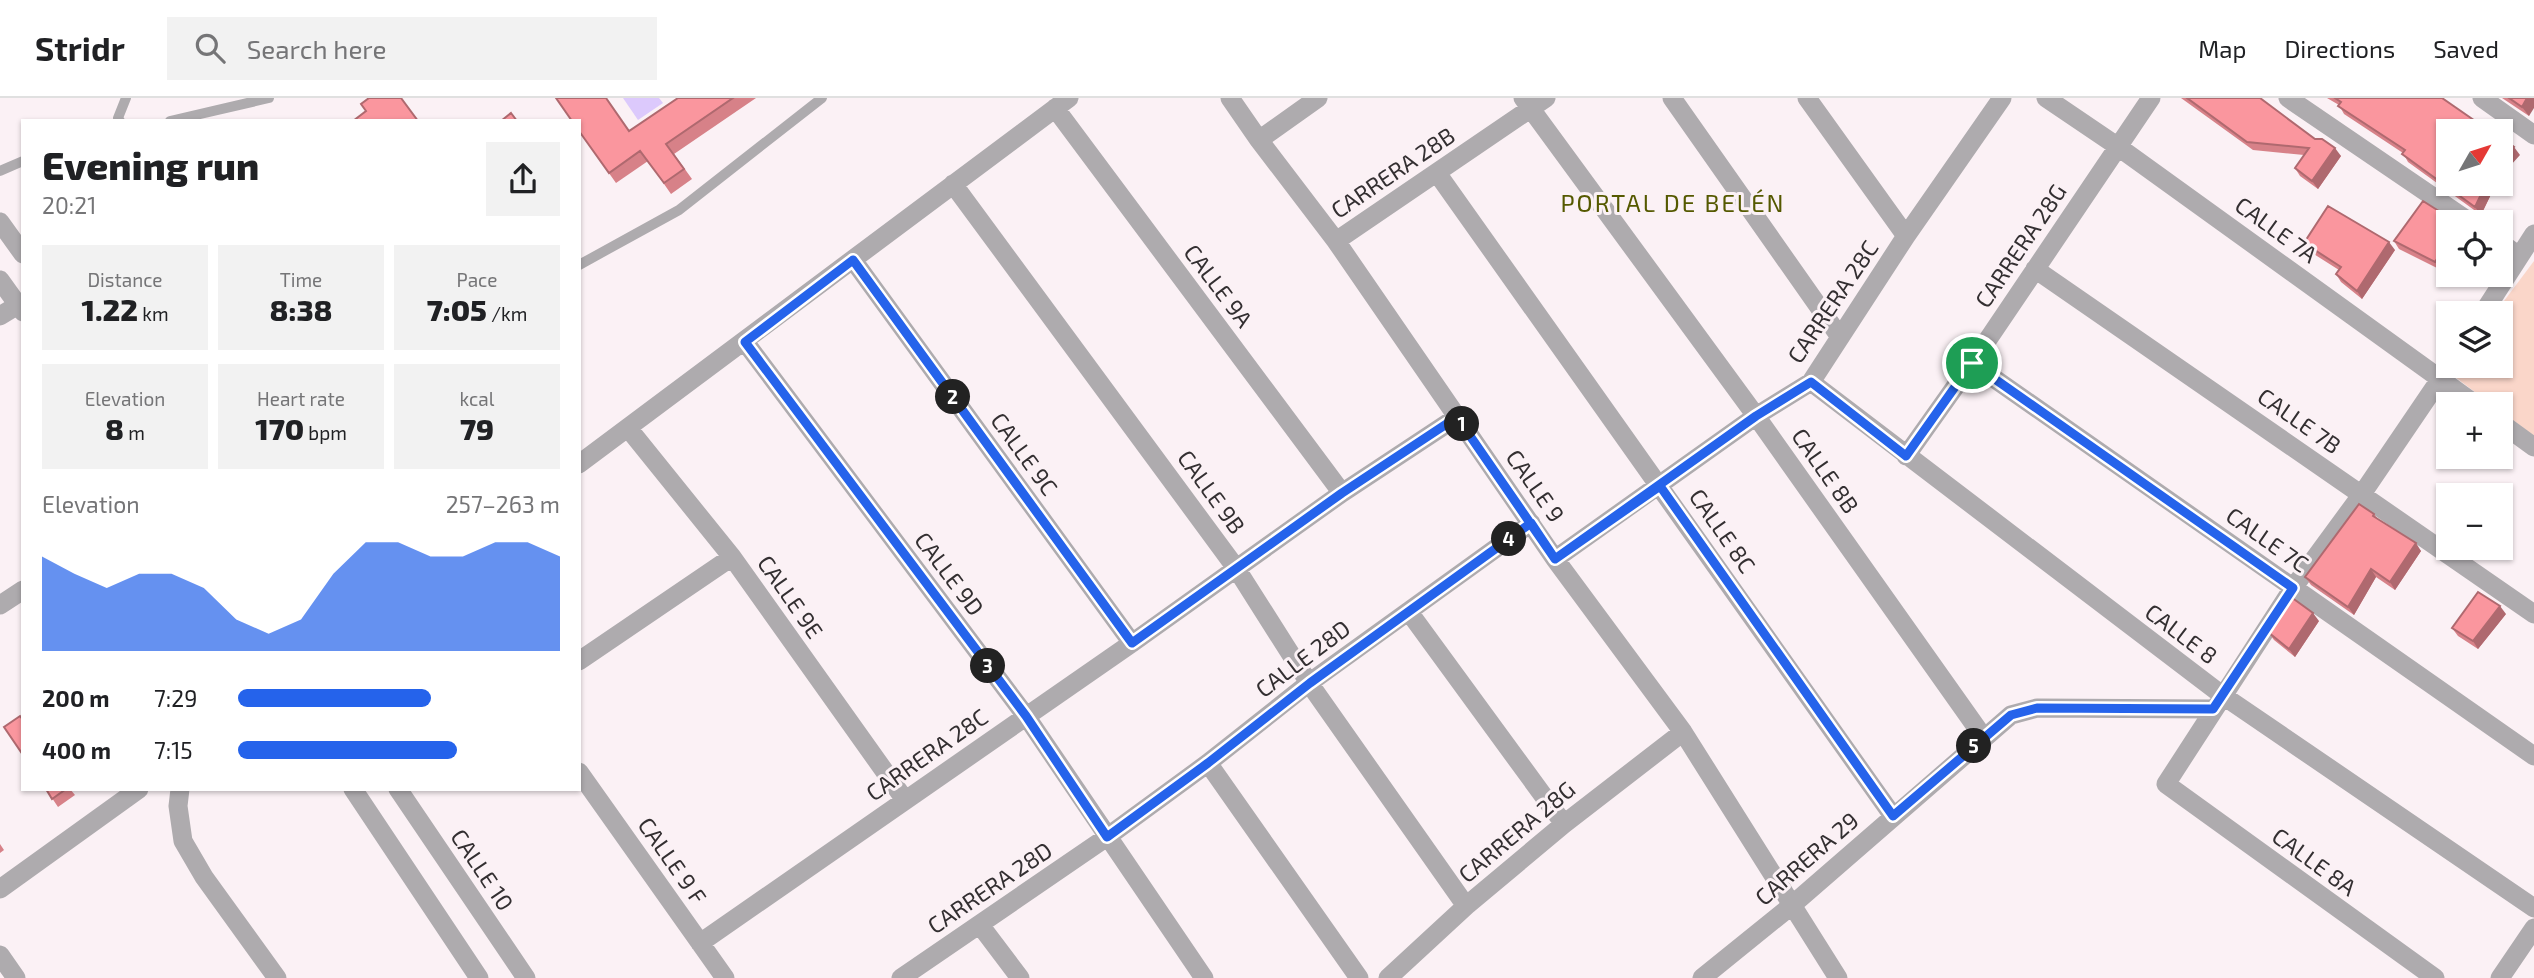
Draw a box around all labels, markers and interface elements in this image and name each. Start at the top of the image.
search box [167,17,657,80]
text: Stridr [35,28,125,68]
icon: search [191,29,229,67]
text: Search here [247,33,386,64]
text: Map [2198,34,2246,63]
text: Directions [2284,34,2395,63]
text: Saved [2433,34,2499,63]
north arrow [2436,119,2513,196]
map controls [2436,119,2513,560]
street label: CARRERA 28B [1325,121,1460,224]
text: Evening run [42,142,259,188]
button: share [486,142,560,216]
street label: CARRERA 28G [1969,178,2072,313]
district label: PORTAL DE BELÉN [1560,188,1786,217]
street label: CALLE 7A [2230,190,2324,269]
text: 20:21 [42,191,96,219]
button: locate [2436,210,2513,287]
street label: CARRERA 28C [1781,235,1883,368]
street label: CALLE 9A [1179,238,1259,333]
text: Distance [87,268,163,291]
text: Time [280,268,322,291]
text: Pace [457,268,497,291]
text: 1.22 [81,291,138,327]
text: 8:38 [269,291,333,327]
text: 7:05 [427,291,487,327]
button: layers [2436,301,2513,378]
text: km [138,302,169,325]
text: /km [487,302,527,325]
pin [1942,333,2002,393]
icon: arrive [1953,344,1991,382]
pin: 2 [936,380,970,414]
street label: CALLE 7B [2253,381,2347,459]
text: 2 [947,385,958,408]
text: Elevation [85,387,165,410]
text: Heart rate [257,387,345,410]
text: kcal [460,387,494,410]
button: + [2436,392,2513,469]
pin: 1 [1444,406,1480,442]
street label: CALLE 9C [985,407,1064,500]
text: 8 [105,410,124,446]
text: 170 [255,410,304,446]
text: 79 [460,410,494,446]
text: 1 [1457,412,1466,435]
text: m [124,421,145,444]
text: bpm [304,421,347,444]
street label: CALLE 8B [1786,423,1865,518]
street label: CALLE 9B [1172,444,1251,539]
street label: CALLE 9 [1501,444,1571,527]
street label: CALLE 8C [1684,483,1762,578]
button: − [2436,483,2513,560]
text: Elevation [42,490,140,518]
text: 257–263 m [446,490,560,518]
street label: CALLE 7C [2221,501,2314,578]
pin: 4 [1492,522,1526,556]
street label: CALLE 9D [909,526,990,621]
text: 4 [1502,527,1515,550]
street label: CALLE 9E [752,549,830,643]
street label: CALLE 8 [2140,597,2223,669]
street label: CALLE 28D [1250,614,1355,703]
pin: 3 [970,648,1006,684]
text: 3 [982,654,993,677]
text: 200 m [42,684,110,712]
text: 7:29 [154,684,197,712]
street label: CARRERA 28C [860,702,993,806]
pin: 5 [1956,728,1992,764]
text: 5 [1968,734,1979,757]
text: 400 m [42,736,111,764]
text: 7:15 [154,736,193,764]
street label: CARRERA 28G [1453,774,1580,888]
street label: CARRERA 29 [1749,806,1864,911]
street label: CALLE 9 F [633,812,713,909]
street label: CALLE 8A [2267,821,2363,902]
street label: CALLE 10 [445,823,520,915]
street label: CARRERA 28D [922,835,1057,939]

